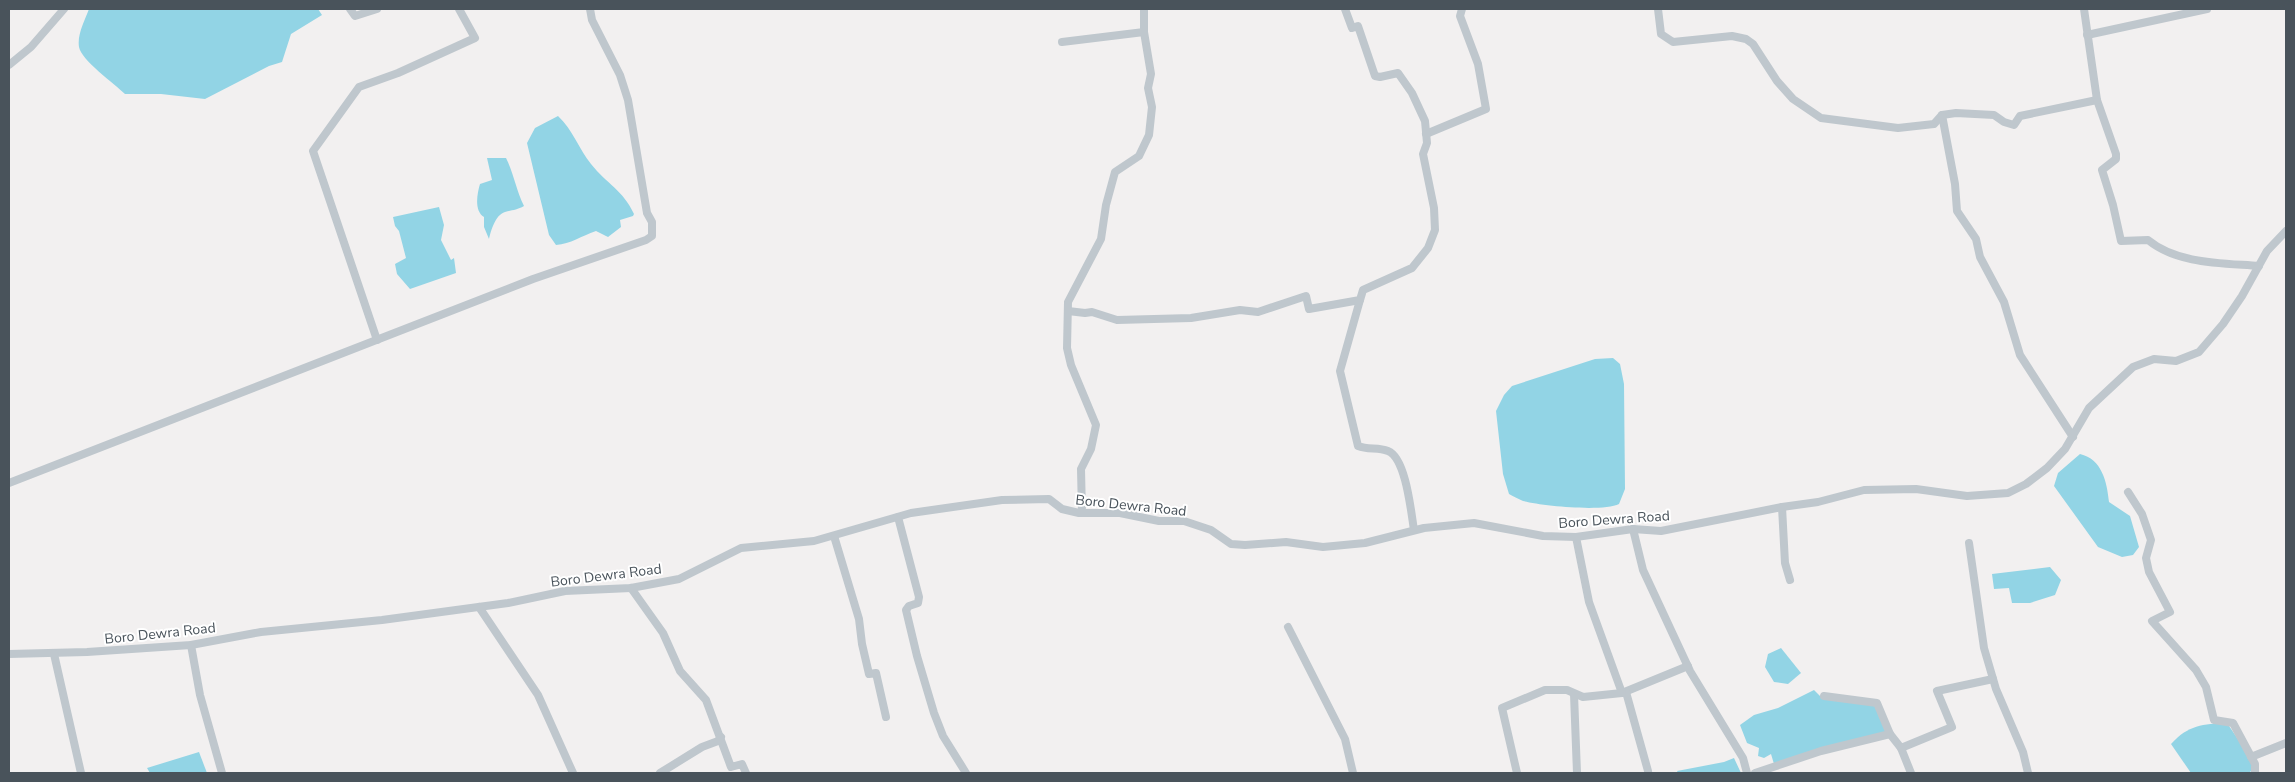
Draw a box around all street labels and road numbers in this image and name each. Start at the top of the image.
street label: Boro Dewra Road [1074,490,1187,521]
street label: Boro Dewra Road [1558,506,1670,533]
street label: Boro Dewra Road [550,559,663,592]
street label: Boro Dewra Road [104,618,217,649]

